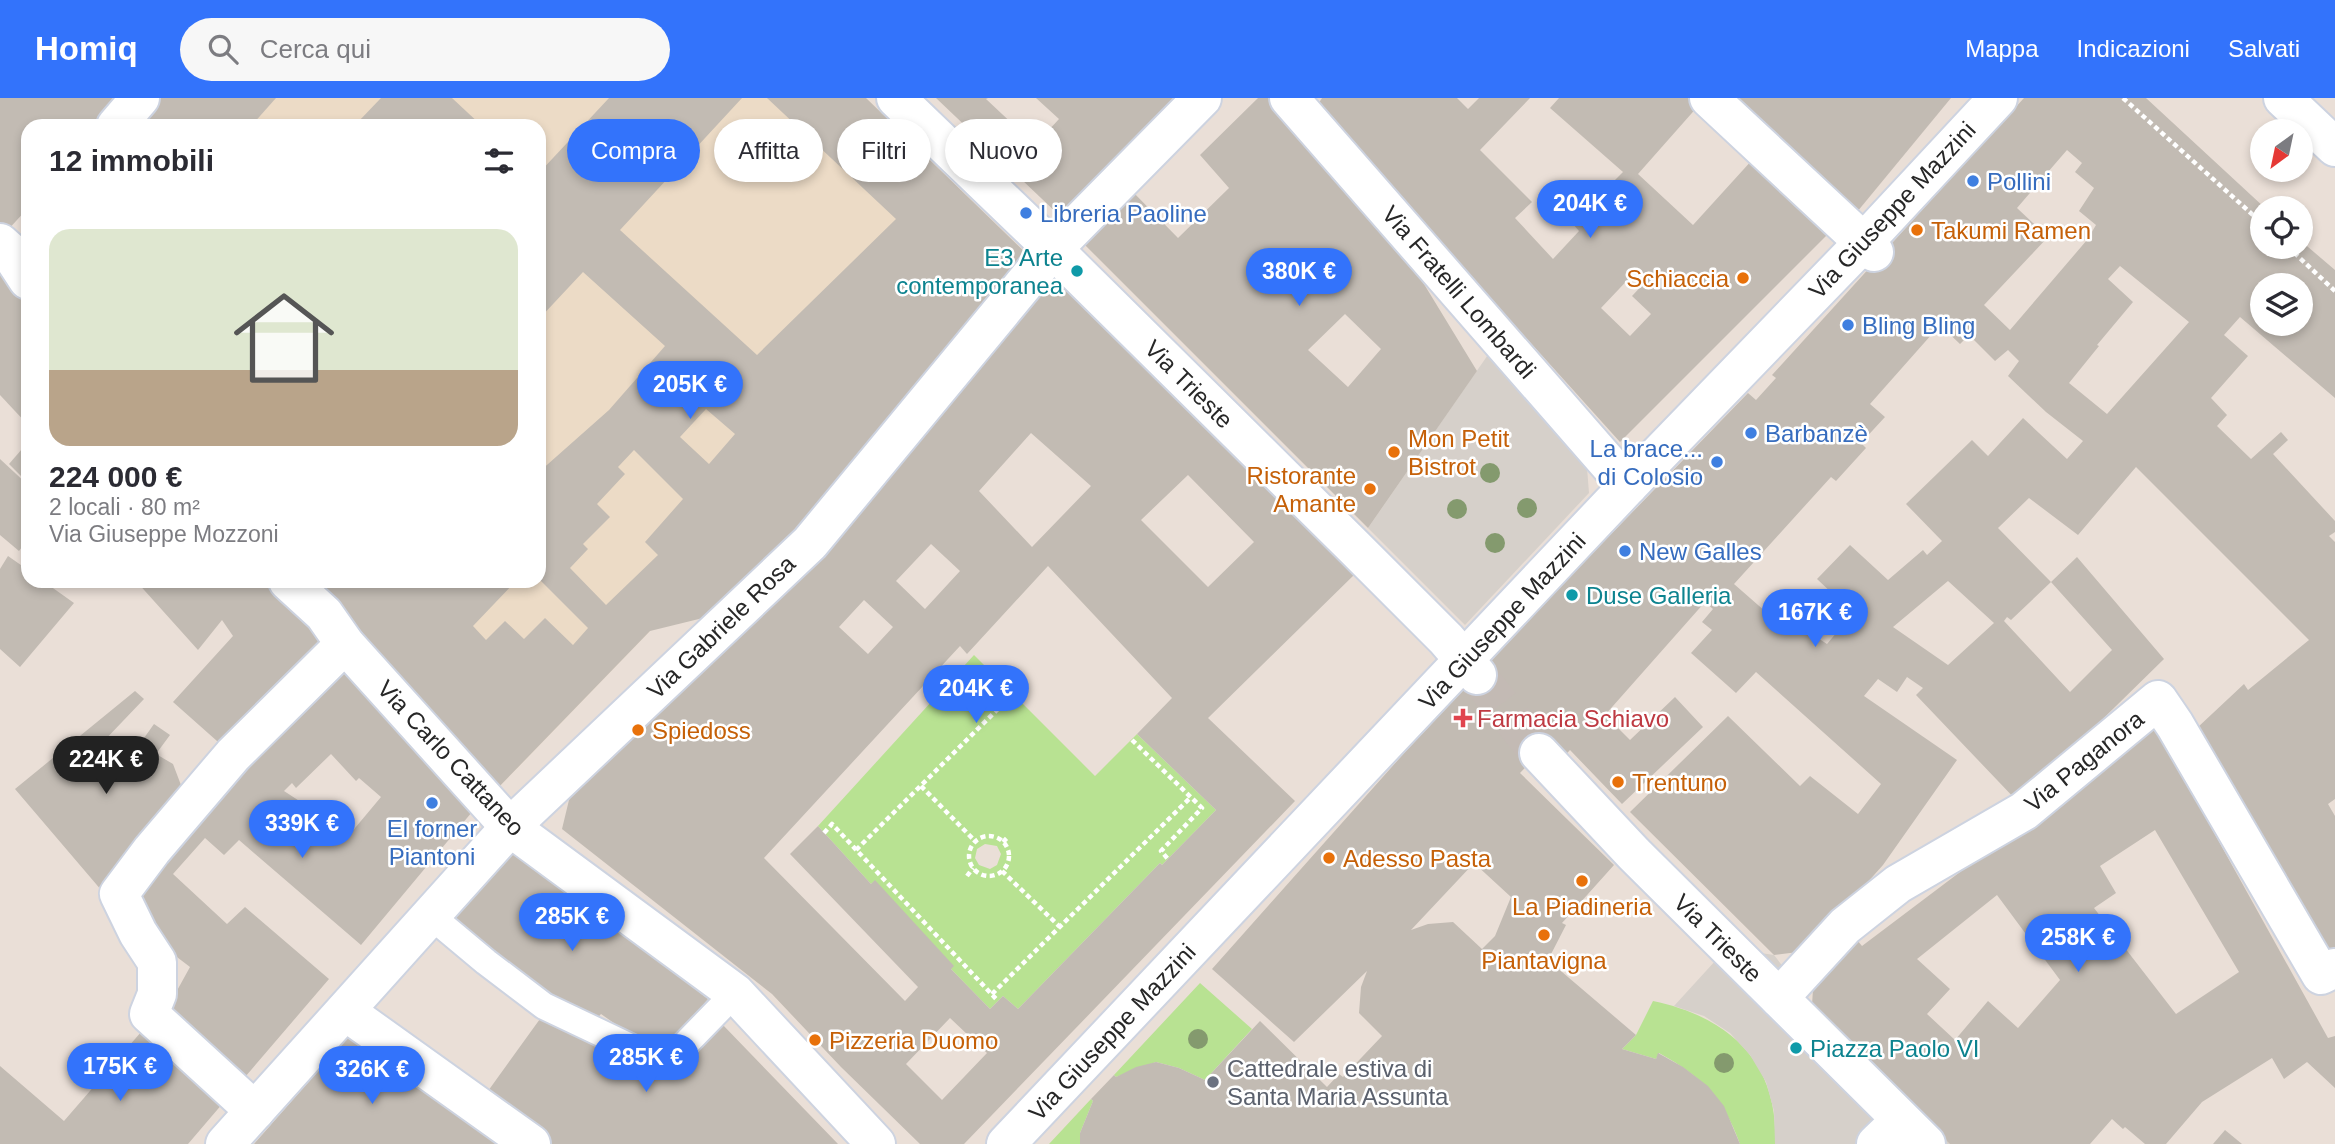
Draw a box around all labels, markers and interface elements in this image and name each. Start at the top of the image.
search box [180,18,670,81]
text: Homiq [35,30,138,67]
icon: search [204,30,242,68]
text: Cerca qui [260,34,371,64]
text: Mappa [1965,35,2039,62]
text: Indicazioni [2077,35,2190,62]
text: Salvati [2228,35,2300,62]
street label: Via Giuseppe Mazzini [1803,116,1981,304]
chip: Compra [567,119,700,182]
chip: Affitta [714,119,823,182]
chip: Filtri [837,119,931,182]
chip: Nuovo [945,119,1062,182]
north arrow [2250,119,2314,182]
map controls [2250,119,2313,336]
icon: filters [480,142,518,180]
text: 12 immobili [49,144,214,177]
place label: Pollini [1987,168,2051,195]
marker: Pollini [1965,173,1981,189]
pin: 204K € [1533,180,1647,240]
text: 204K € [1553,190,1627,216]
button: locate [2250,196,2313,259]
place label: Libreria Paoline [1040,200,1207,227]
street label: Via Fratelli Lombardi [1377,200,1541,384]
marker: Libreria Paoline [1018,205,1034,221]
place label: Takumi Ramen [1931,217,2091,244]
marker: Takumi Ramen [1909,222,1925,238]
place label: E3 Arte contemporanea [896,244,1064,299]
pin: 380K € [1242,248,1356,308]
text: 380K € [1262,258,1336,284]
marker: E3 Arte contemporanea [1069,263,1085,279]
place label: Schiaccia [1626,265,1730,292]
marker: Schiaccia [1735,270,1751,286]
button: layers [2250,273,2313,336]
icon: home [221,275,347,401]
place label: Bling Bling [1862,312,1975,339]
marker: Bling Bling [1840,317,1856,333]
street label: Via Trieste [1140,335,1238,433]
pin: 205K € [633,362,747,421]
text: 205K € [653,371,727,397]
place label: Barbanzè [1765,420,1868,447]
place label: Mon Petit Bistrot [1408,425,1510,480]
marker: Barbanzè [1743,425,1759,441]
place label: La brace... di Colosio [1590,435,1703,490]
marker: Mon Petit Bistrot [1386,444,1402,460]
marker: La brace... di Colosio [1709,454,1725,470]
text: 224 000 € [49,460,182,493]
place label: Ristorante Amante [1247,462,1356,517]
marker: Ristorante Amante [1362,481,1378,497]
text: 2 locali · 80 m² [49,494,200,520]
text: Via Giuseppe Mozzoni [49,521,279,547]
street label: Via Giuseppe Mazzini [1413,527,1591,715]
place label: New Galles [1639,538,1762,565]
marker: New Galles [1617,543,1633,559]
street label: Via Gabriele Rosa [642,549,801,704]
place label: Duse Galleria [1586,582,1732,609]
marker: Duse Galleria [1564,587,1580,603]
pin: 167K € [1758,589,1872,649]
text: 167K € [1778,599,1852,625]
pin: 204K € [919,666,1033,725]
street label: Via Carlo Cattaneo [372,675,530,841]
text: 204K € [939,675,1013,701]
street label: Via Paganora [2019,704,2149,817]
place label: Farmacia Schiavo [1477,705,1669,732]
marker: Farmacia Schiavo [1455,710,1471,726]
place label: Spiedoss [652,717,751,744]
marker: Spiedoss [630,722,646,738]
pin: 224K € [49,736,163,796]
text: 224K € [69,746,143,772]
place label: Trentuno [1632,769,1727,796]
marker: Trentuno [1610,774,1626,790]
marker: El forner Piantoni [424,795,440,811]
pin: 339K € [245,800,359,860]
text: 339K € [265,810,339,836]
place label: El forner Piantoni [387,815,477,870]
place label: Adesso Pasta [1343,845,1492,872]
marker: Adesso Pasta [1321,850,1337,866]
marker: La Piadineria [1574,873,1590,889]
street label: Via Trieste [1669,889,1767,987]
place label: La Piadineria [1512,893,1653,920]
pin: 285K € [515,894,629,953]
text: 285K € [535,903,609,929]
pin: 258K € [2021,914,2135,974]
text: 258K € [2041,924,2115,950]
marker: Piantavigna [1536,927,1552,943]
street label: Via Giuseppe Mazzini [1023,938,1201,1126]
place label: Piantavigna [1481,947,1607,974]
place label: Pizzeria Duomo [829,1027,998,1054]
marker: Pizzeria Duomo [807,1032,823,1048]
pin: 285K € [589,1034,703,1094]
place label: Piazza Paolo VI [1810,1035,1979,1062]
marker: Piazza Paolo VI [1788,1040,1804,1056]
pin: 175K € [63,1044,177,1103]
text: 285K € [609,1044,683,1070]
pin: 326K € [315,1046,429,1106]
text: 175K € [83,1053,157,1079]
place label: Cattedrale estiva di Santa Maria Assunta [1227,1055,1449,1110]
text: 326K € [335,1056,409,1082]
marker: Cattedrale estiva di Santa Maria Assunta [1205,1074,1221,1090]

